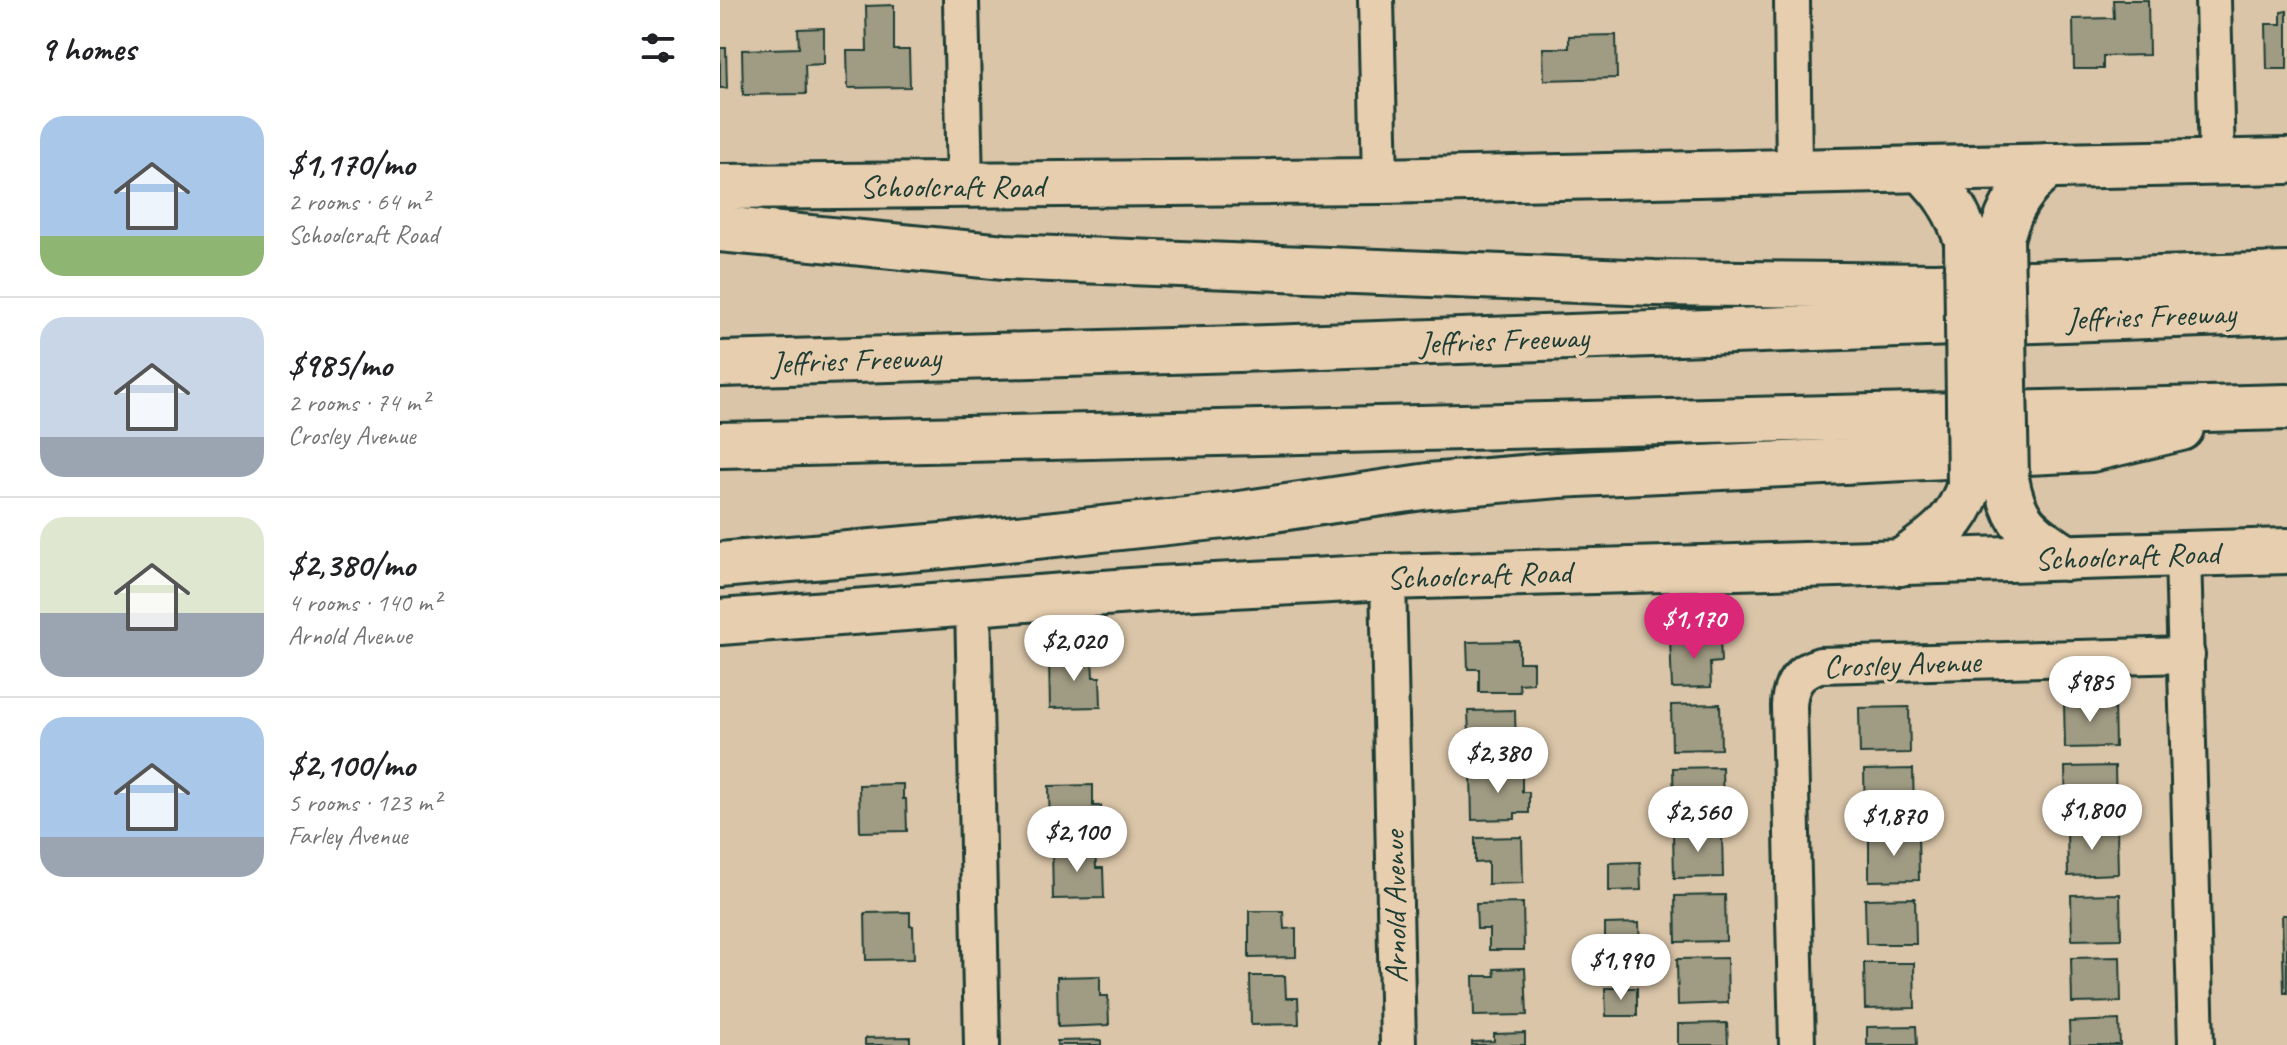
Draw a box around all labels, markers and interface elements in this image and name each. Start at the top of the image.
icon: filters [636,26,680,70]
text: 9 homes [40,27,136,70]
text: $1,170/mo [288,142,415,185]
icon: home [104,148,200,244]
street label: Schoolcraft Road [860,166,1049,207]
text: 2 rooms · 64 m² [288,185,429,218]
text: Schoolcraft Road [288,218,438,251]
street label: Jeffries Freeway [2063,292,2239,340]
street label: Jeffries Freeway [1416,316,1592,364]
street label: Jeffries Freeway [768,336,944,384]
text: $985/mo [288,343,392,386]
icon: home [104,349,200,445]
text: 2 rooms · 74 m² [288,386,429,419]
text: Crosley Avenue [288,419,416,452]
street label: Schoolcraft Road [2034,532,2224,580]
text: $2,380/mo [288,543,415,586]
icon: home [104,549,200,645]
street label: Schoolcraft Road [1386,551,1576,599]
text: 4 rooms · 140 m² [288,586,440,619]
pin: $1,170 [1629,593,1759,661]
text: $1,170 [1662,602,1726,635]
pin: $2,020 [1009,615,1139,683]
text: Arnold Avenue [288,619,412,652]
text: $2,020 [1042,624,1106,657]
street label: Crosley Avenue [1823,641,1984,687]
pin: $985 [2043,656,2137,724]
text: $985 [2067,665,2113,698]
pin: $2,380 [1433,727,1563,795]
text: $2,380 [1466,736,1530,769]
text: $2,100/mo [288,743,415,786]
icon: home [104,749,200,845]
pin: $1,800 [2027,784,2157,852]
text: 5 rooms · 123 m² [288,786,440,819]
pin: $2,560 [1633,786,1763,854]
pin: $1,870 [1829,790,1959,858]
text: $1,800 [2060,793,2124,826]
text: $2,560 [1666,795,1730,828]
text: $1,870 [1862,799,1926,832]
pin: $2,100 [1012,806,1142,874]
text: $2,100 [1045,815,1109,848]
text: Farley Avenue [288,819,408,852]
street label: Arnold Avenue [1373,828,1417,984]
pin: $1,990 [1556,934,1686,1002]
text: $1,990 [1589,943,1653,976]

